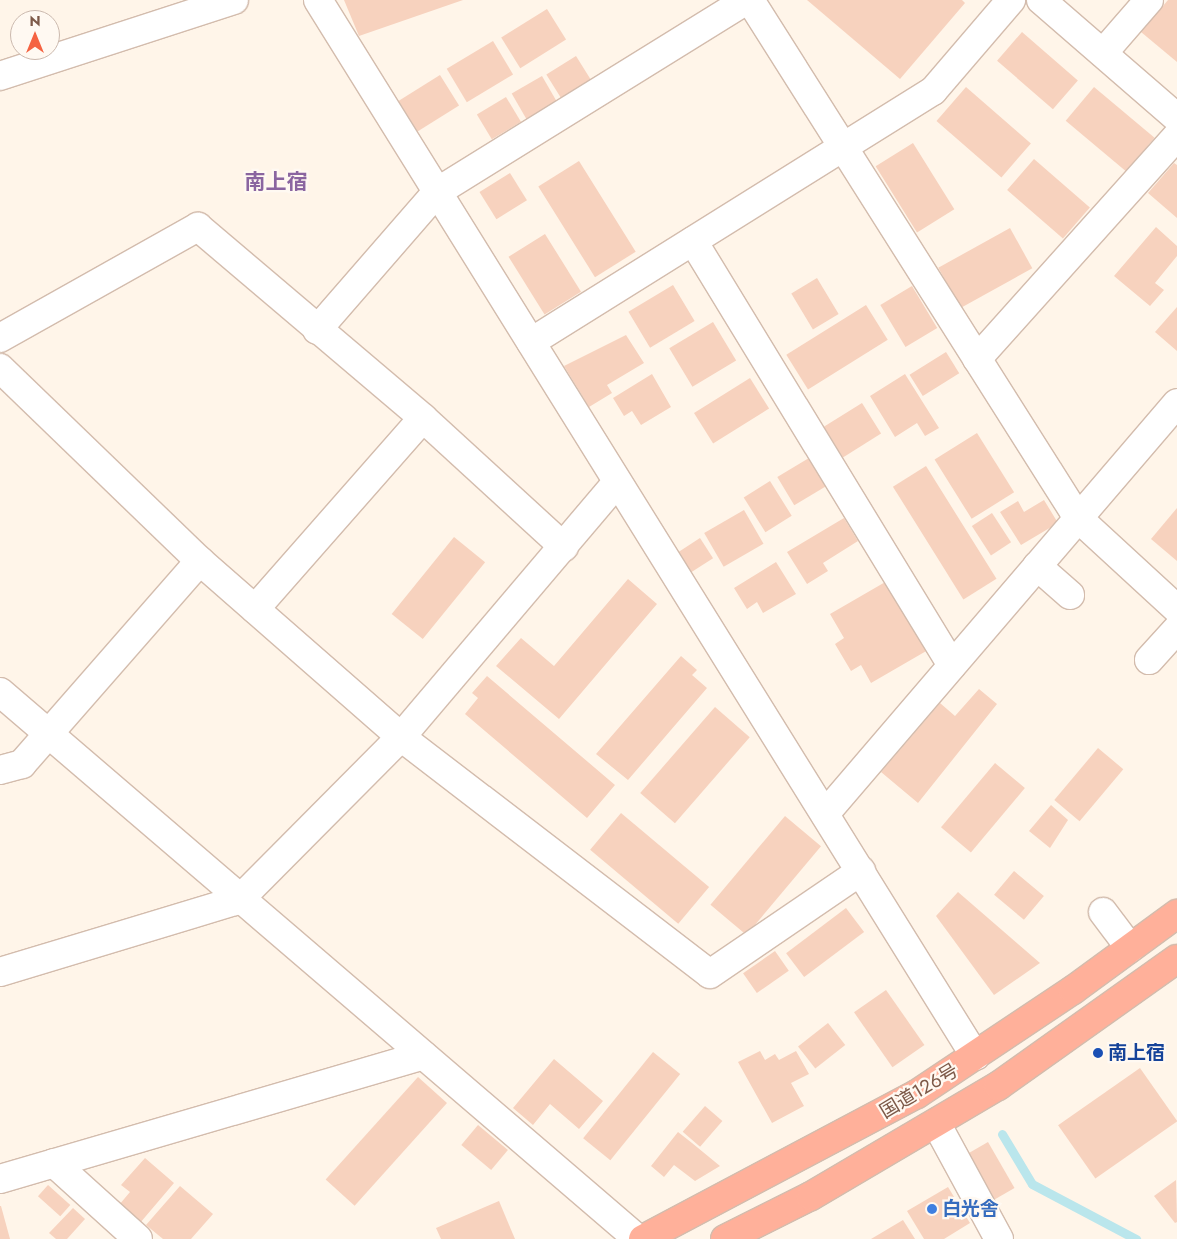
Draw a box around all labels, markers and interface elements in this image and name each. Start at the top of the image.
north arrow [10,10,60,60]
text: N [29,11,41,31]
district label: 南上宿 [245,169,307,195]
place label: 南上宿 [1108,1042,1165,1064]
marker: 南上宿 [1092,1047,1104,1059]
street label: 国道126号 [876,1059,962,1123]
place label: 白光舎 [942,1198,999,1220]
marker: 白光舎 [926,1203,938,1215]

